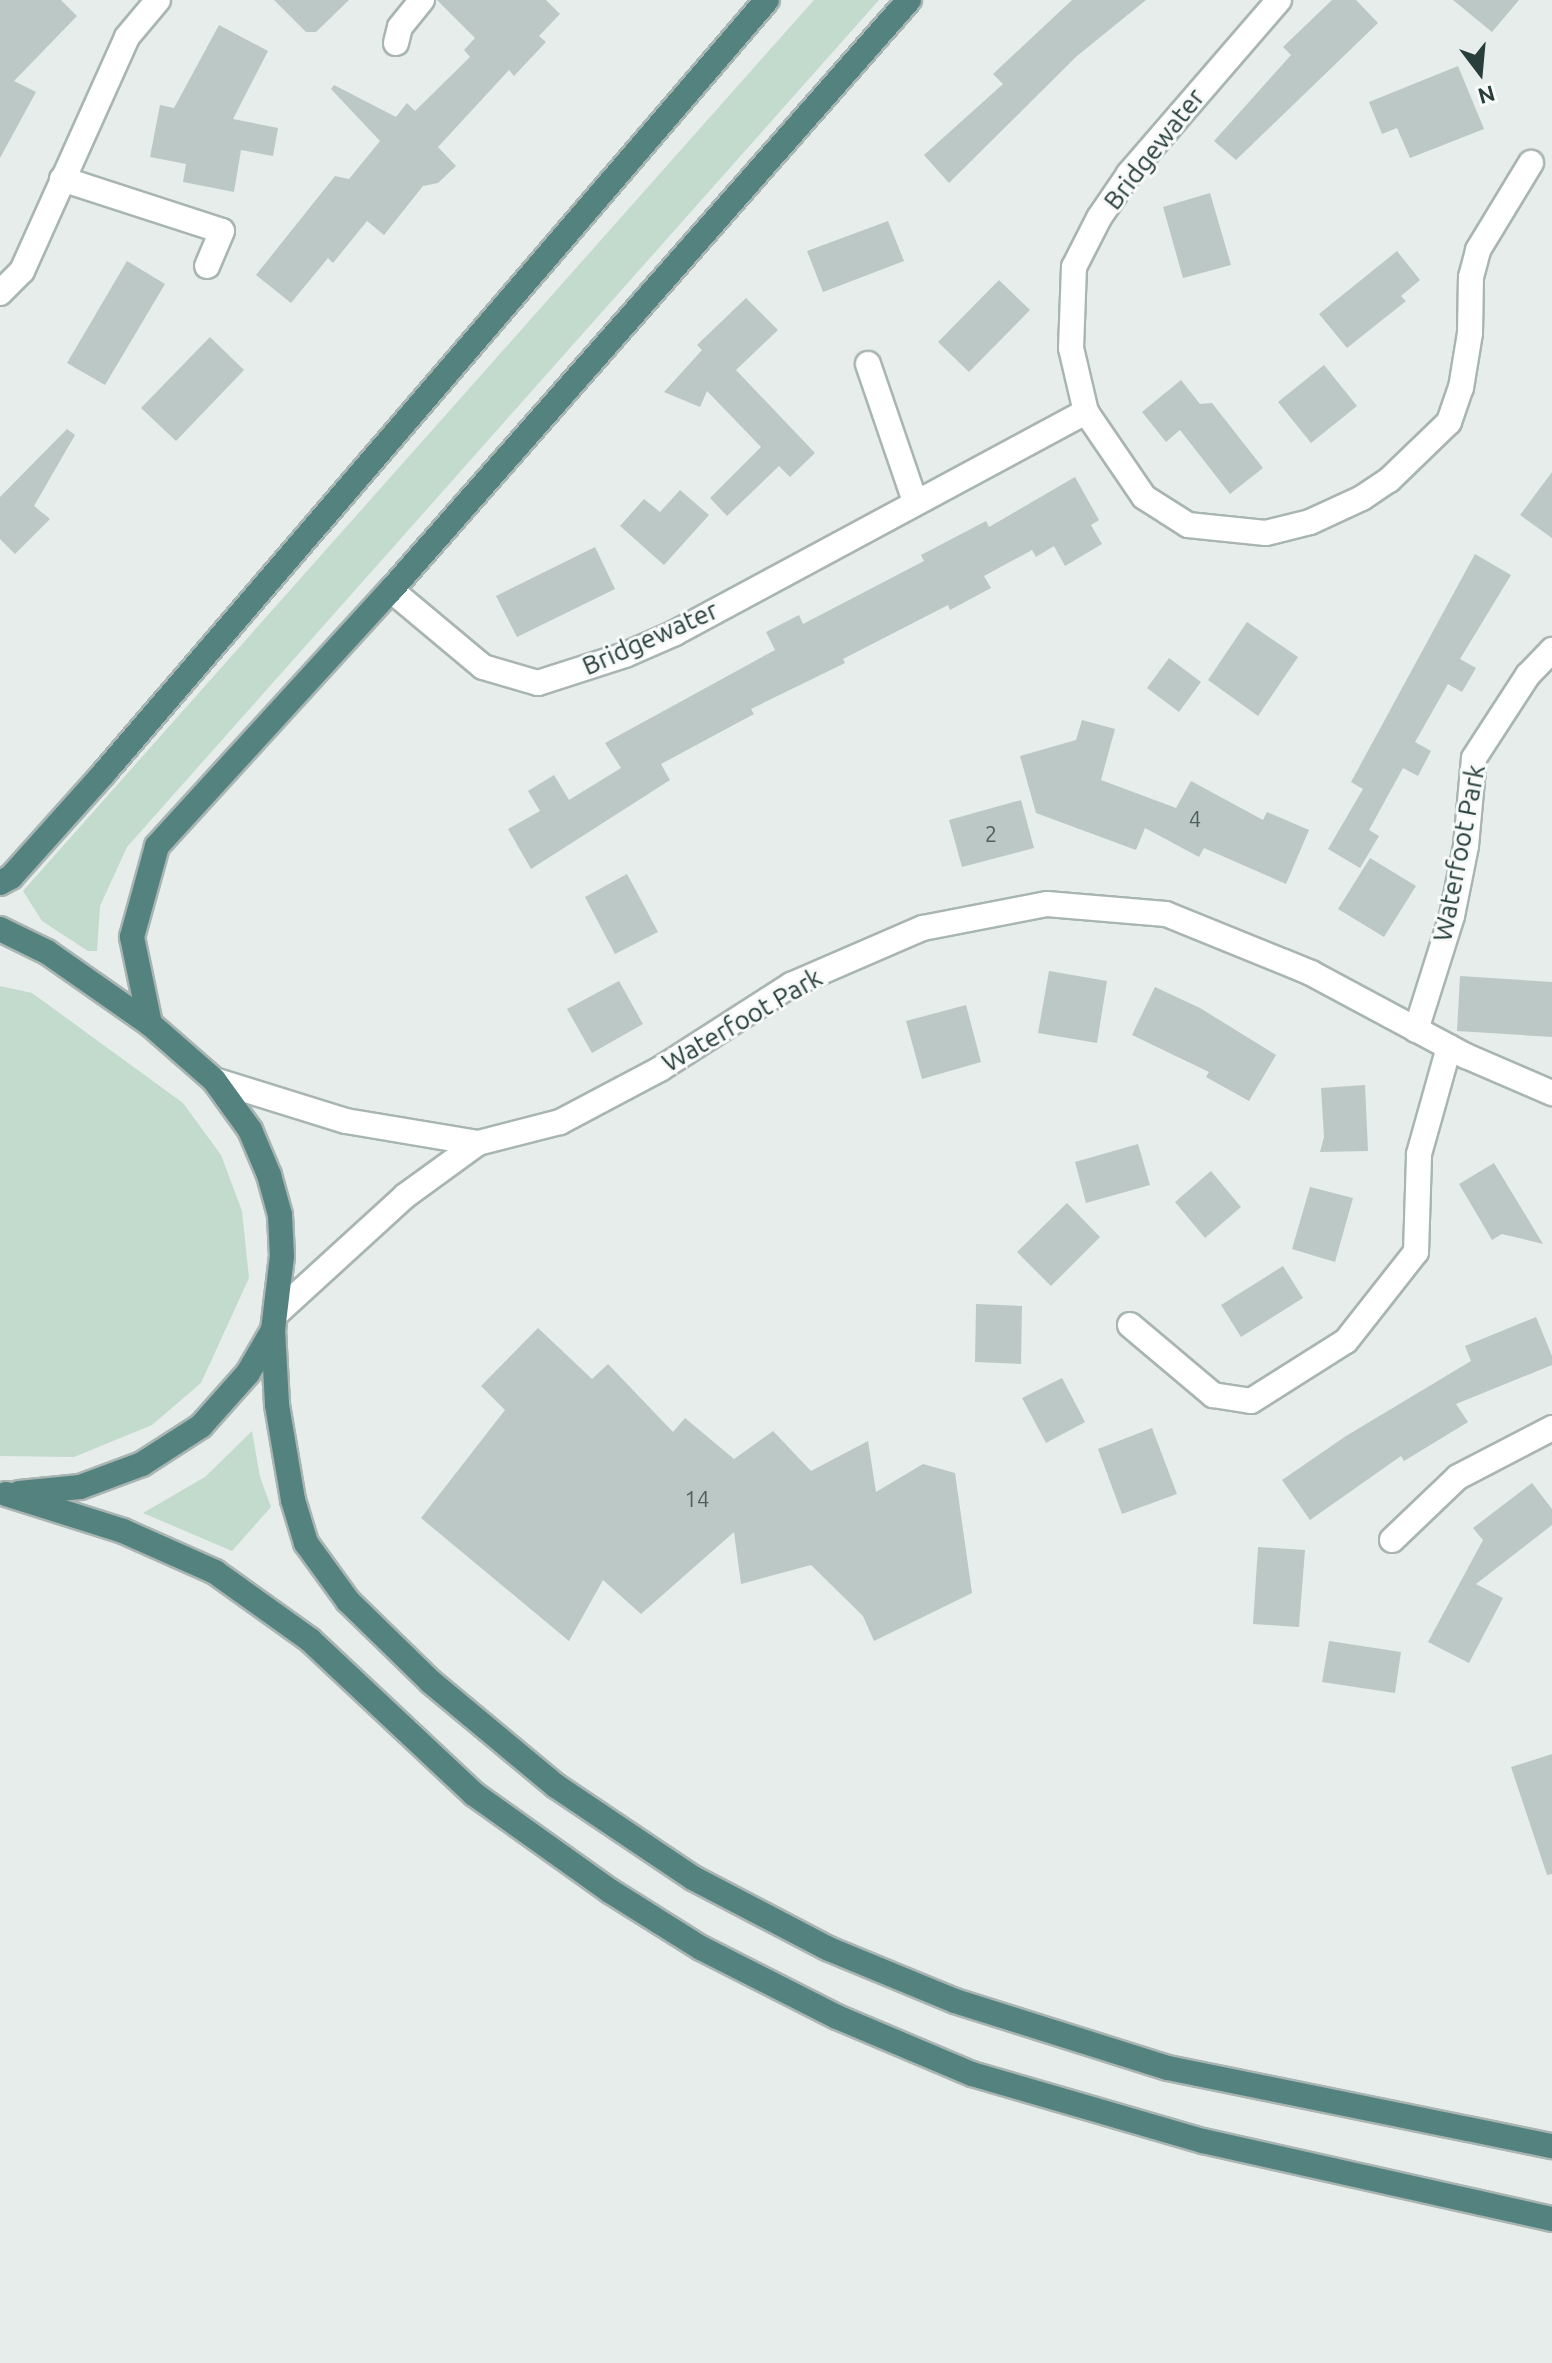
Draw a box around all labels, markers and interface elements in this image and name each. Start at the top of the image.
north arrow [1440,32,1520,112]
text: N [1475,81,1498,110]
street label: Bridgewater [1097,82,1211,216]
street label: Bridgewater [577,594,723,682]
street label: Waterfoot Park [1427,762,1491,944]
house number: 4 [1189,806,1201,832]
house number: 2 [985,821,997,847]
street label: Waterfoot Park [657,962,827,1078]
house number: 14 [685,1486,709,1512]

